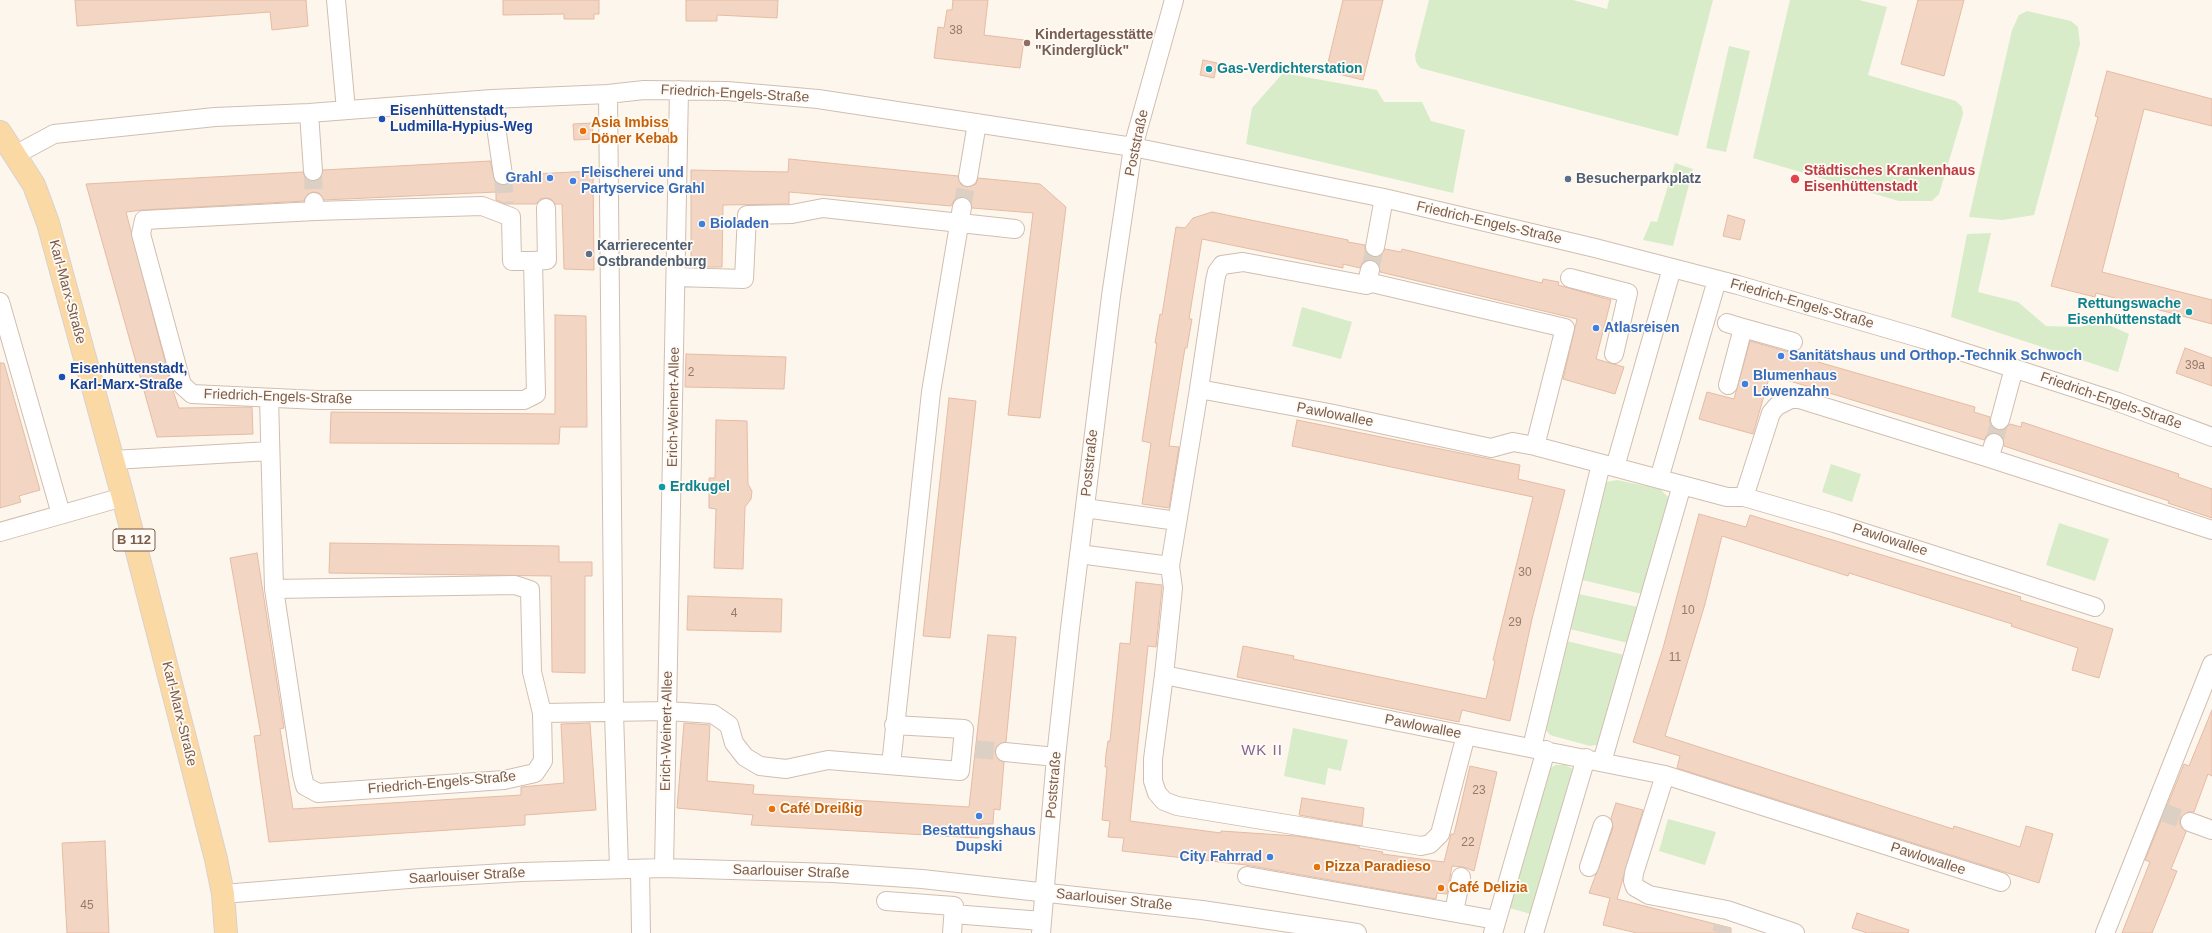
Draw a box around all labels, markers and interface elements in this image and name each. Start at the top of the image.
house number: 38 [949,24,963,38]
place label: Kindertagesstätte "Kinderglück" [1035,27,1153,60]
marker: Kindertagesstätte "Kinderglück" [1022,38,1032,48]
place label: Gas-Verdichterstation [1217,61,1362,77]
marker: Gas-Verdichterstation [1204,64,1214,74]
street label: Friedrich-Engels-Straße [660,82,810,106]
place label: Eisenhüttenstadt, Ludmilla-Hypius-Weg [390,103,533,136]
street label: Poststraße [1122,108,1152,178]
marker: Eisenhüttenstadt, Ludmilla-Hypius-Weg [377,114,387,124]
place label: Asia Imbiss Döner Kebab [591,115,678,148]
marker: Asia Imbiss Döner Kebab [578,126,588,136]
place label: Städtisches Krankenhaus Eisenhüttenstadt [1804,163,1975,196]
place label: Fleischerei und Partyservice Grahl [581,165,705,198]
place label: Grahl [505,170,542,186]
place label: Besucherparkplatz [1576,171,1701,187]
marker: Grahl [545,173,555,183]
marker: Städtisches Krankenhaus Eisenhüttenstadt [1789,173,1801,185]
marker: Besucherparkplatz [1563,174,1573,184]
marker: Fleischerei und Partyservice Grahl [568,176,578,186]
street label: Friedrich-Engels-Straße [1415,198,1563,248]
place label: Bioladen [710,216,769,232]
marker: Bioladen [697,219,707,229]
street label: Karl-Marx-Straße [45,238,89,346]
place label: Karrierecenter Ostbrandenburg [597,238,707,270]
marker: Karrierecenter Ostbrandenburg [584,249,594,259]
street label: Friedrich-Engels-Straße [1728,275,1876,333]
place label: Rettungswache Eisenhüttenstadt [2067,296,2181,328]
marker: Rettungswache Eisenhüttenstadt [2184,307,2194,317]
place label: Atlasreisen [1604,320,1679,336]
marker: Atlasreisen [1591,323,1601,333]
street label: Erich-Weinert-Allee [665,347,683,467]
place label: Sanitätshaus und Orthop.-Technik Schwoch [1789,348,2082,364]
marker: Sanitätshaus und Orthop.-Technik Schwoch [1776,351,1786,361]
house number: 39a [2185,359,2205,373]
place label: Eisenhüttenstadt, Karl-Marx-Straße [70,361,187,394]
house number: 2 [688,366,694,380]
place label: Blumenhaus Löwenzahn [1753,368,1837,400]
street label: Friedrich-Engels-Straße [2038,369,2184,433]
marker: Eisenhüttenstadt, Karl-Marx-Straße [57,372,67,382]
marker: Blumenhaus Löwenzahn [1740,379,1750,389]
street label: Friedrich-Engels-Straße [203,386,353,408]
street label: Pawlowallee [1295,399,1375,431]
street label: Poststraße [1078,428,1102,498]
place label: Erdkugel [670,479,730,495]
marker: Erdkugel [657,482,667,492]
street label: Pawlowallee [1850,520,1930,560]
road number: B 112 [113,529,155,551]
house number: 30 [1518,566,1532,580]
house number: 10 [1681,604,1695,618]
house number: 4 [731,607,737,621]
house number: 29 [1508,616,1522,630]
house number: 11 [1669,651,1681,665]
street label: Karl-Marx-Straße [158,660,200,768]
street label: Erich-Weinert-Allee [658,671,676,791]
street label: Pawlowallee [1383,711,1463,743]
district label: WK II [1241,742,1283,760]
street label: Poststraße [1043,751,1065,819]
street label: Friedrich-Engels-Straße [367,768,517,798]
house number: 23 [1472,784,1486,798]
place label: Café Dreißig [780,801,862,817]
marker: Café Dreißig [767,804,777,814]
marker: Bestattungshaus Dupski [974,811,984,821]
place label: Bestattungshaus Dupski [922,823,1036,856]
house number: 22 [1461,836,1475,850]
street label: Pawlowallee [1888,839,1968,879]
place label: City Fahrrad [1180,849,1262,865]
marker: City Fahrrad [1265,852,1275,862]
place label: Pizza Paradieso [1325,859,1431,875]
street label: Saarlouiser Straße [732,862,850,882]
marker: Pizza Paradieso [1312,862,1322,872]
street label: Saarlouiser Straße [408,865,526,887]
place label: Café Delizia [1449,880,1528,896]
marker: Café Delizia [1436,883,1446,893]
street label: Saarlouiser Straße [1055,886,1173,914]
house number: 45 [80,899,94,913]

